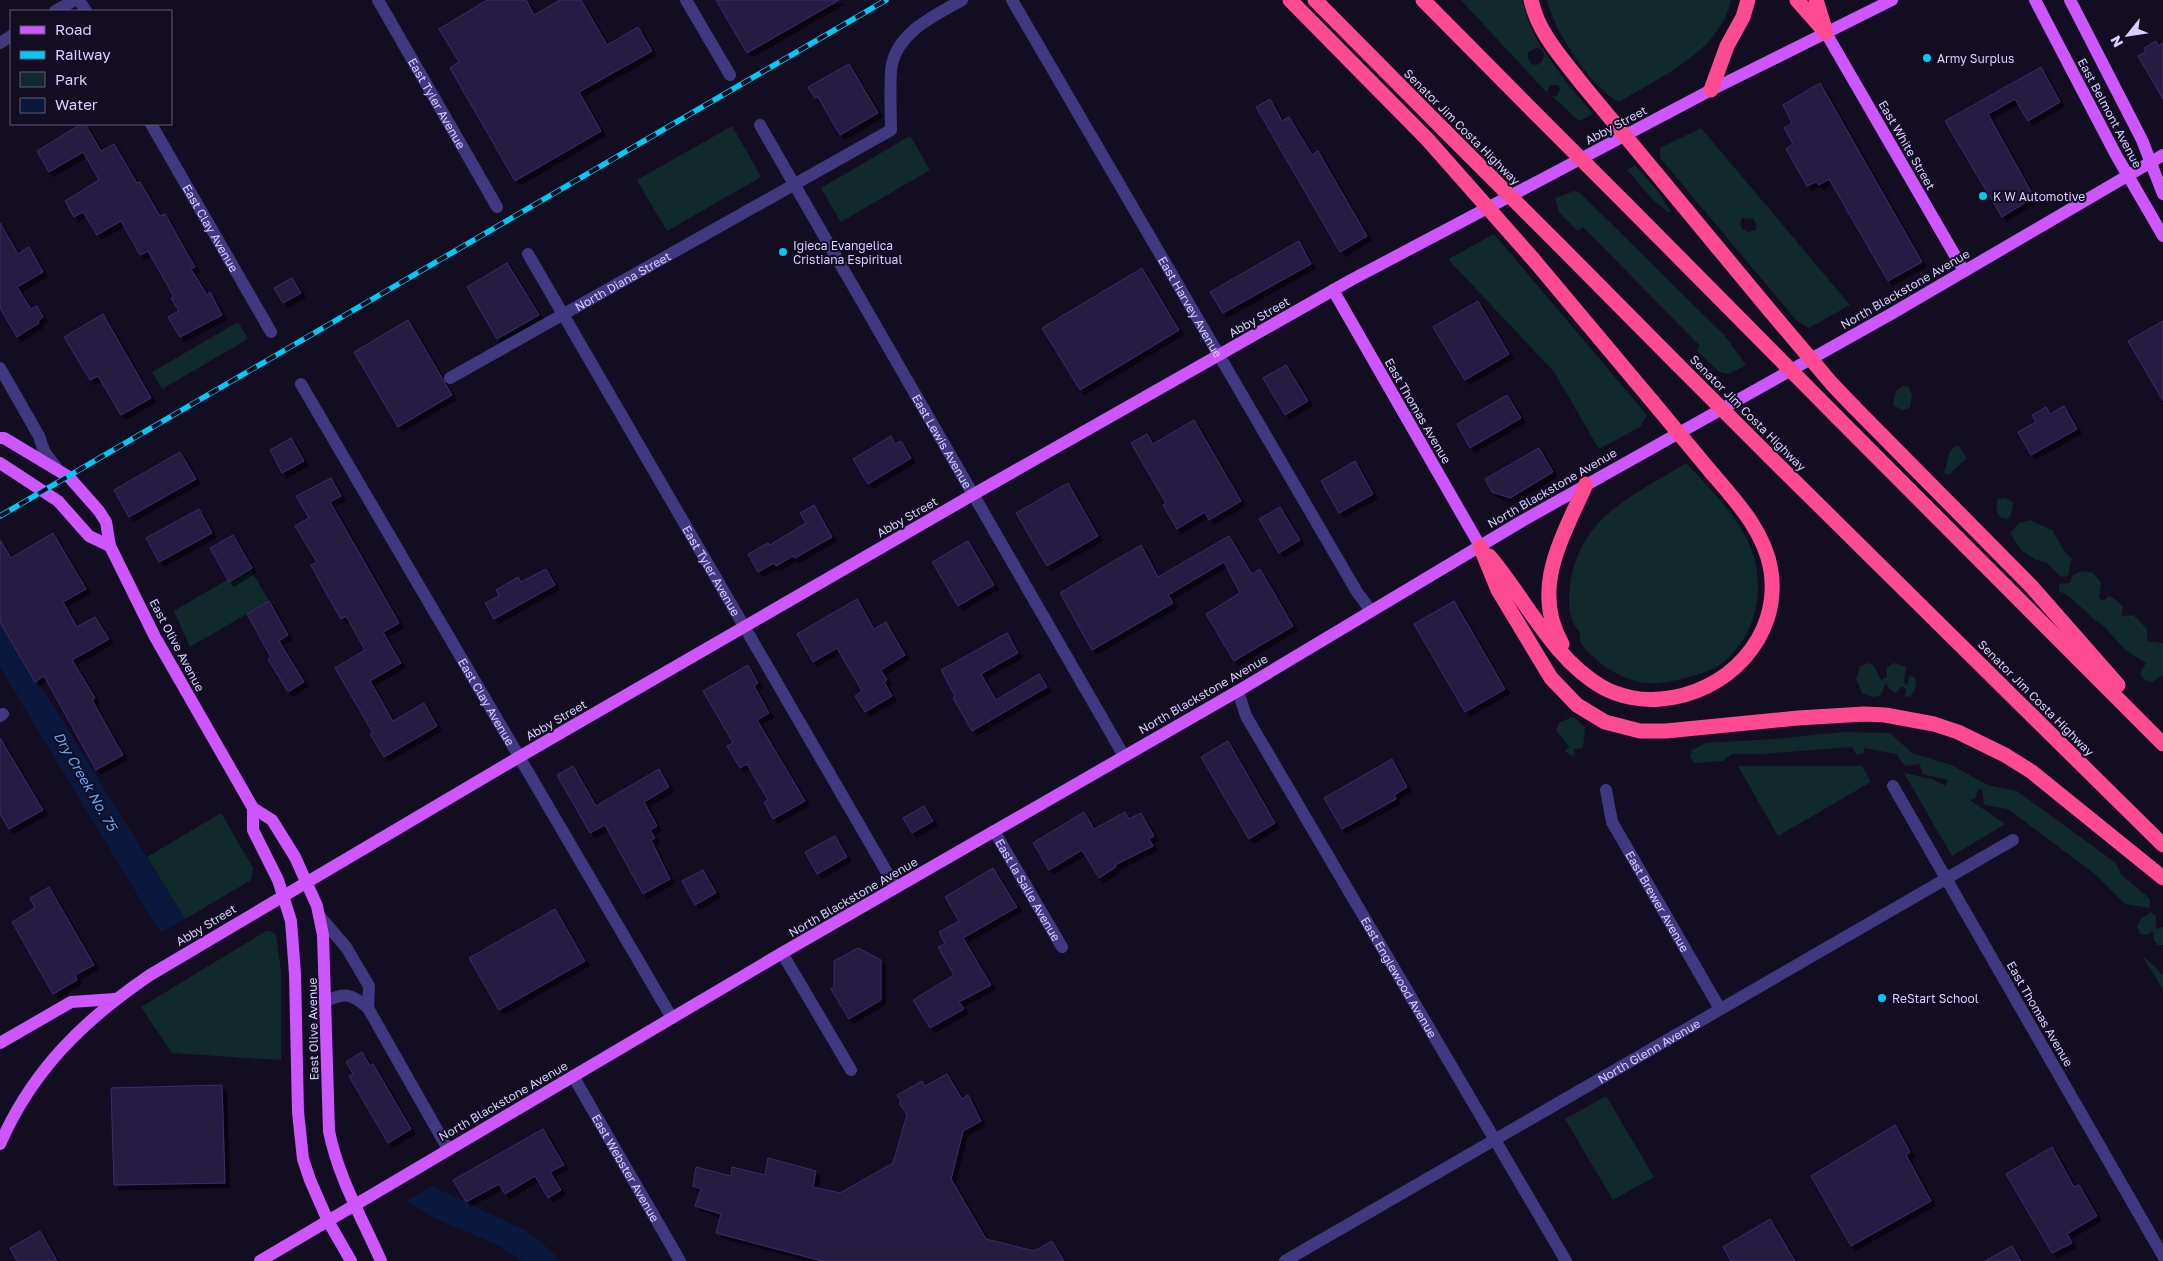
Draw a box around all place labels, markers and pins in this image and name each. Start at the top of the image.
place label: Army Surplus [1937,51,2014,66]
marker: Army Surplus [1921,52,1933,64]
place label: K W Automotive [1993,189,2085,204]
marker: K W Automotive [1977,190,1989,202]
place label: Igieca Evangelica Cristiana Espiritual [793,238,902,267]
marker: Igieca Evangelica Cristiana Espiritual [777,246,789,258]
place label: ReStart School [1892,991,1979,1006]
marker: ReStart School [1876,992,1888,1004]

